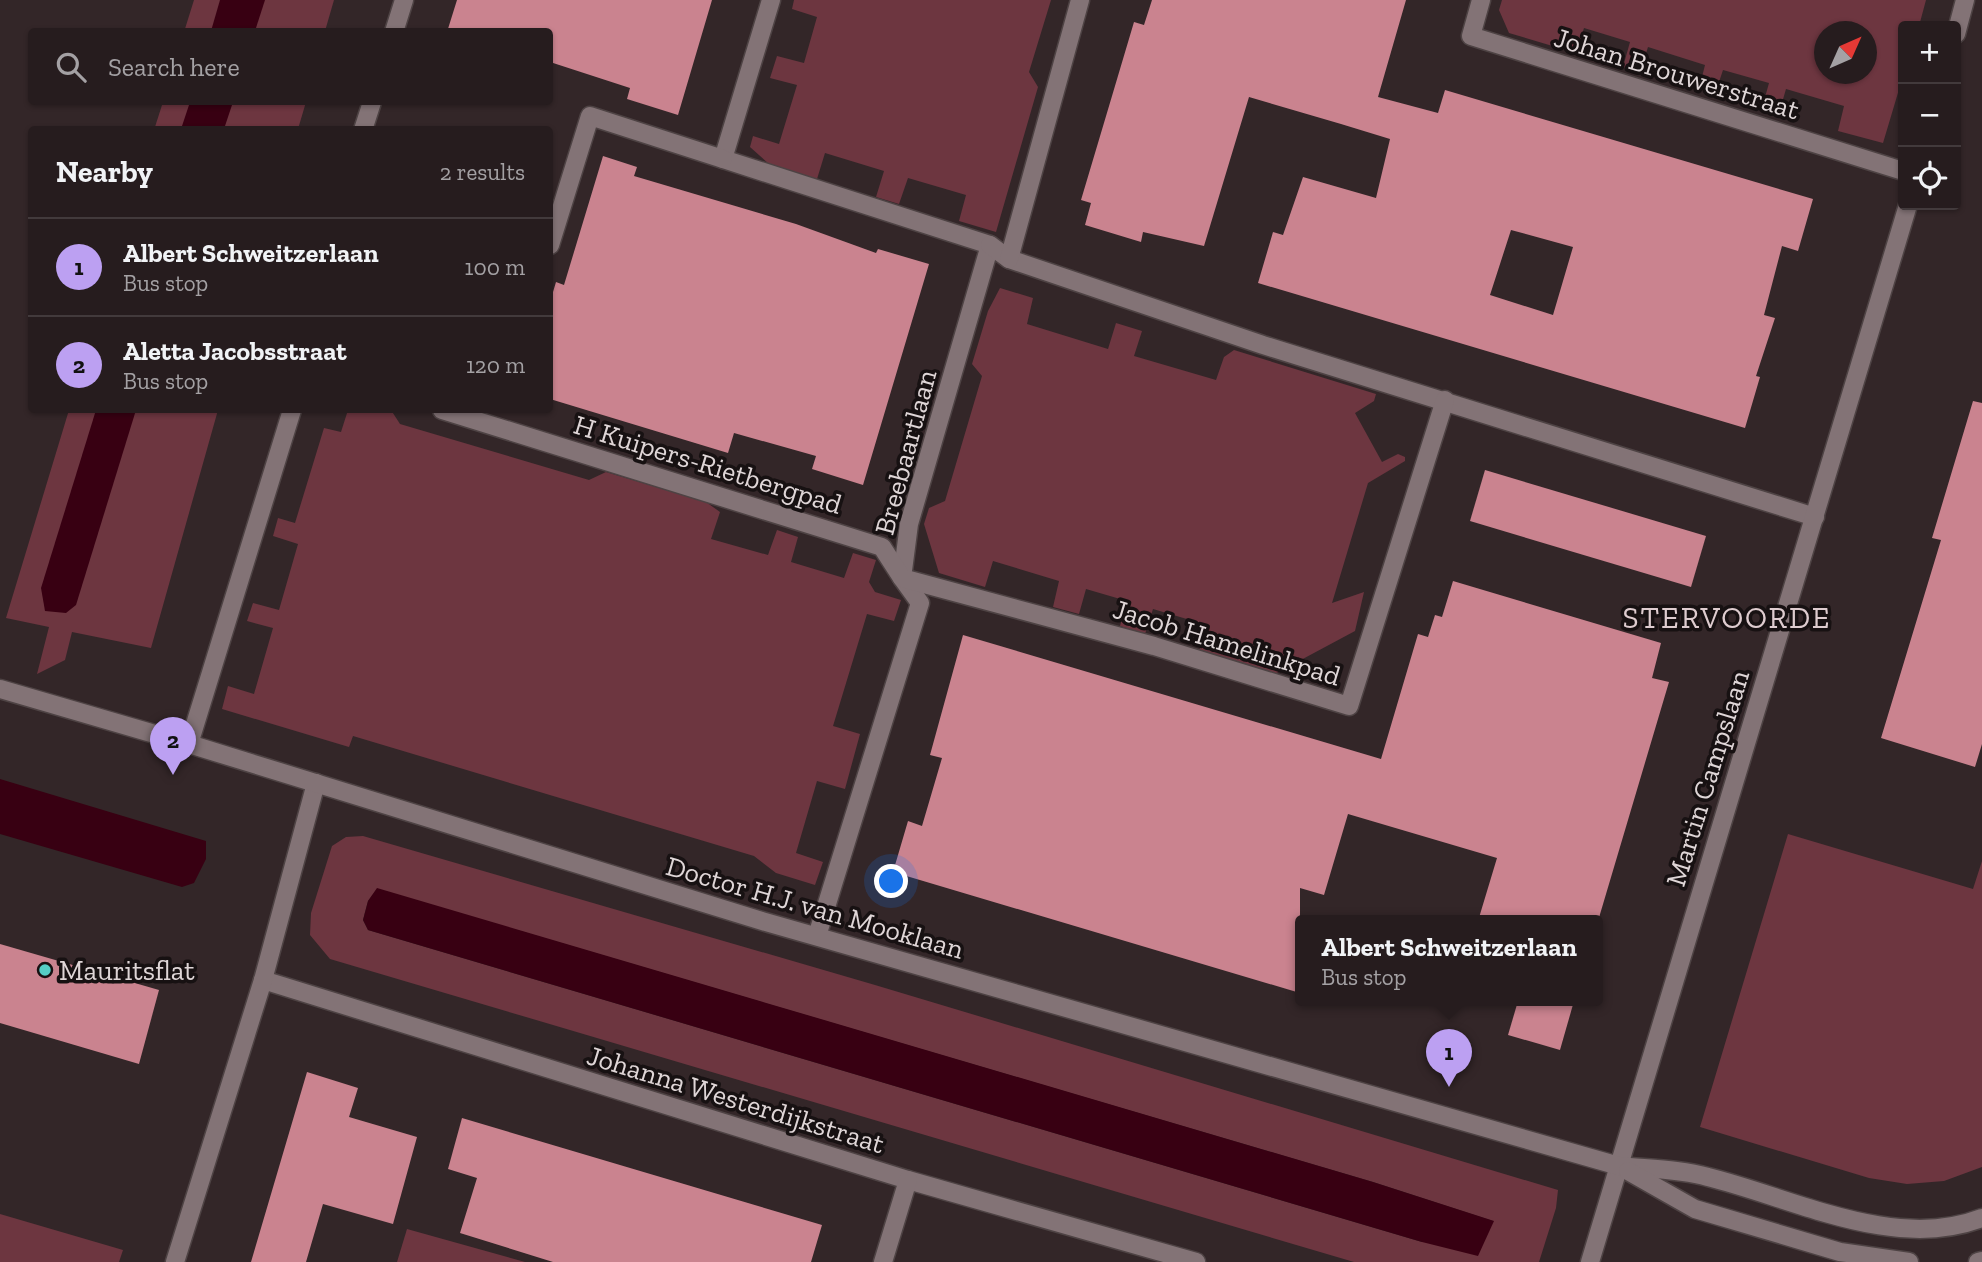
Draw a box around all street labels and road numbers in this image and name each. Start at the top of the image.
street label: Johan Brouwerstraat [1550,21,1804,127]
street label: Breebaartlaan [868,366,943,538]
street label: H Kuipers-Rietbergpad [570,408,846,521]
street label: Jacob Hamelinkpad [1109,592,1345,693]
street label: Martin Campslaan [1659,666,1756,890]
street label: Doctor H.J. van Mooklaan [662,849,968,966]
street label: Johanna Westerdijkstraat [583,1039,889,1161]

